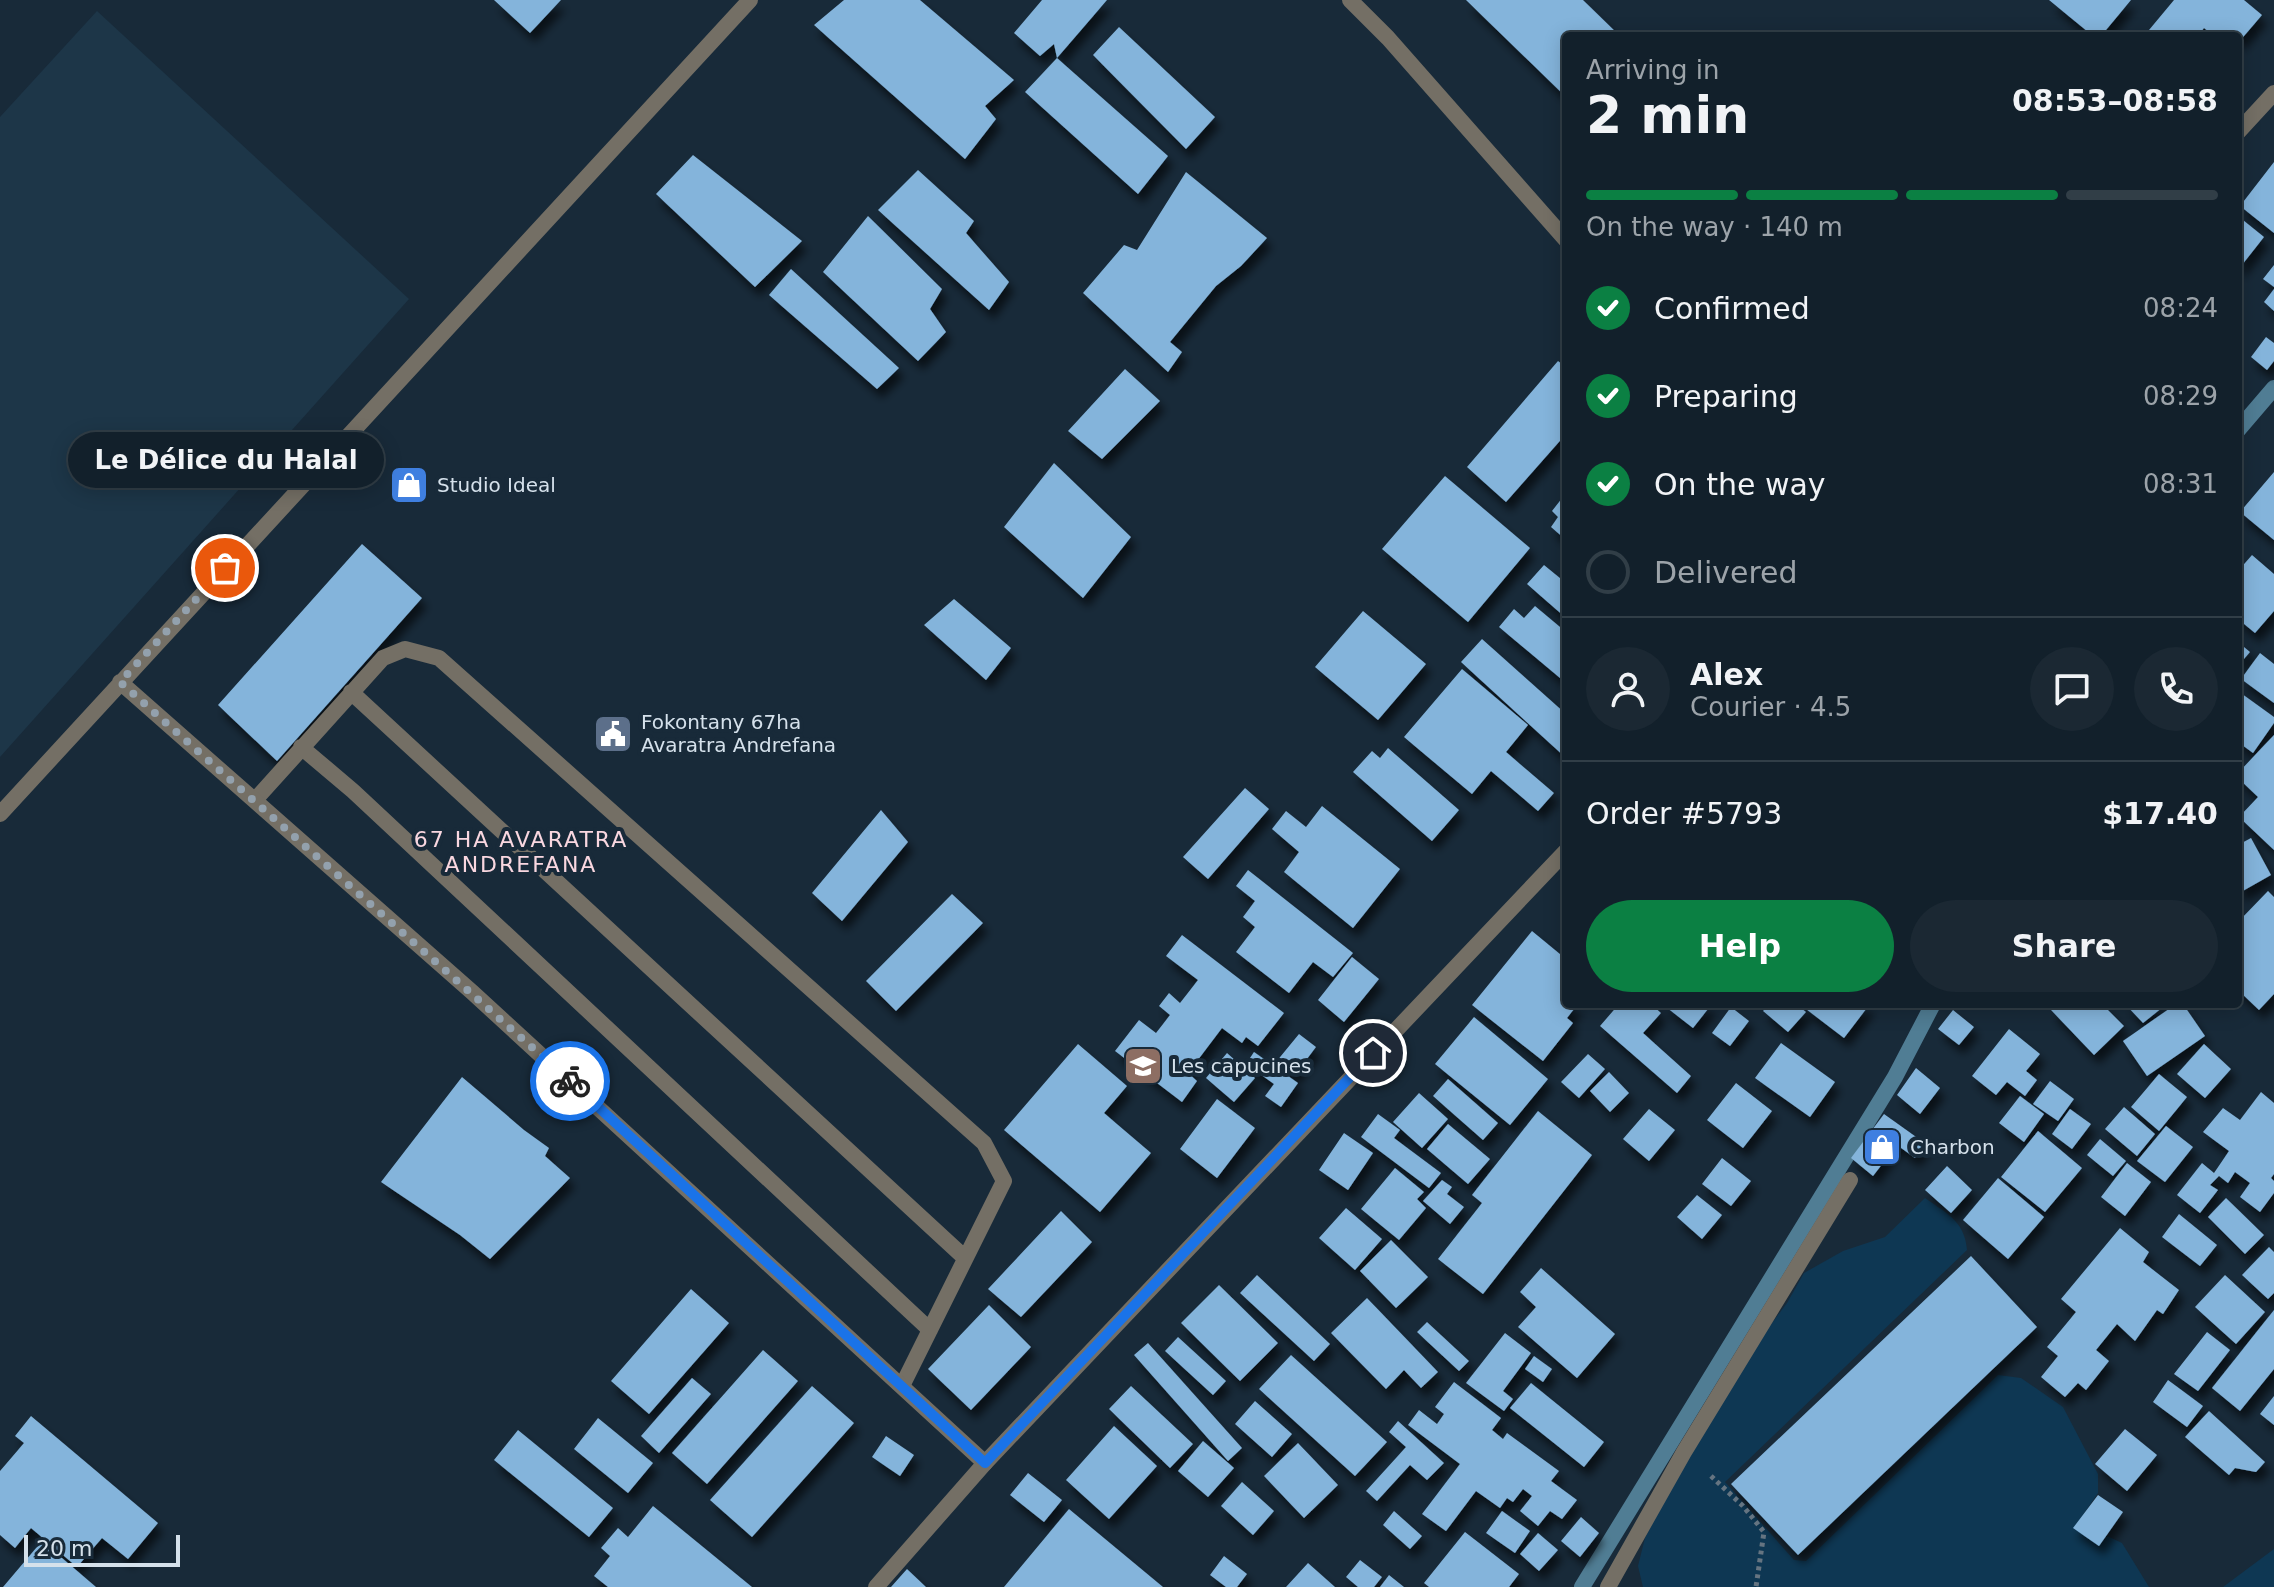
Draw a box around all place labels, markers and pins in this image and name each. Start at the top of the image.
callout: Le Délice du Halal [67,432,383,488]
shop icon: Studio Ideal [388,464,430,506]
place label: Studio Ideal [437,473,556,497]
pin [191,534,259,602]
place label: Fokontany 67ha Avaratra Andrefana [641,710,836,757]
public building icon: Fokontany 67ha Avaratra Andrefana [592,713,634,755]
pin [1339,1019,1407,1087]
school or university icon: Les capucines [1122,1045,1164,1087]
place label: Les capucines [1171,1054,1311,1078]
shop icon: Charbon [1861,1126,1903,1168]
place label: Charbon [1910,1135,1995,1159]

